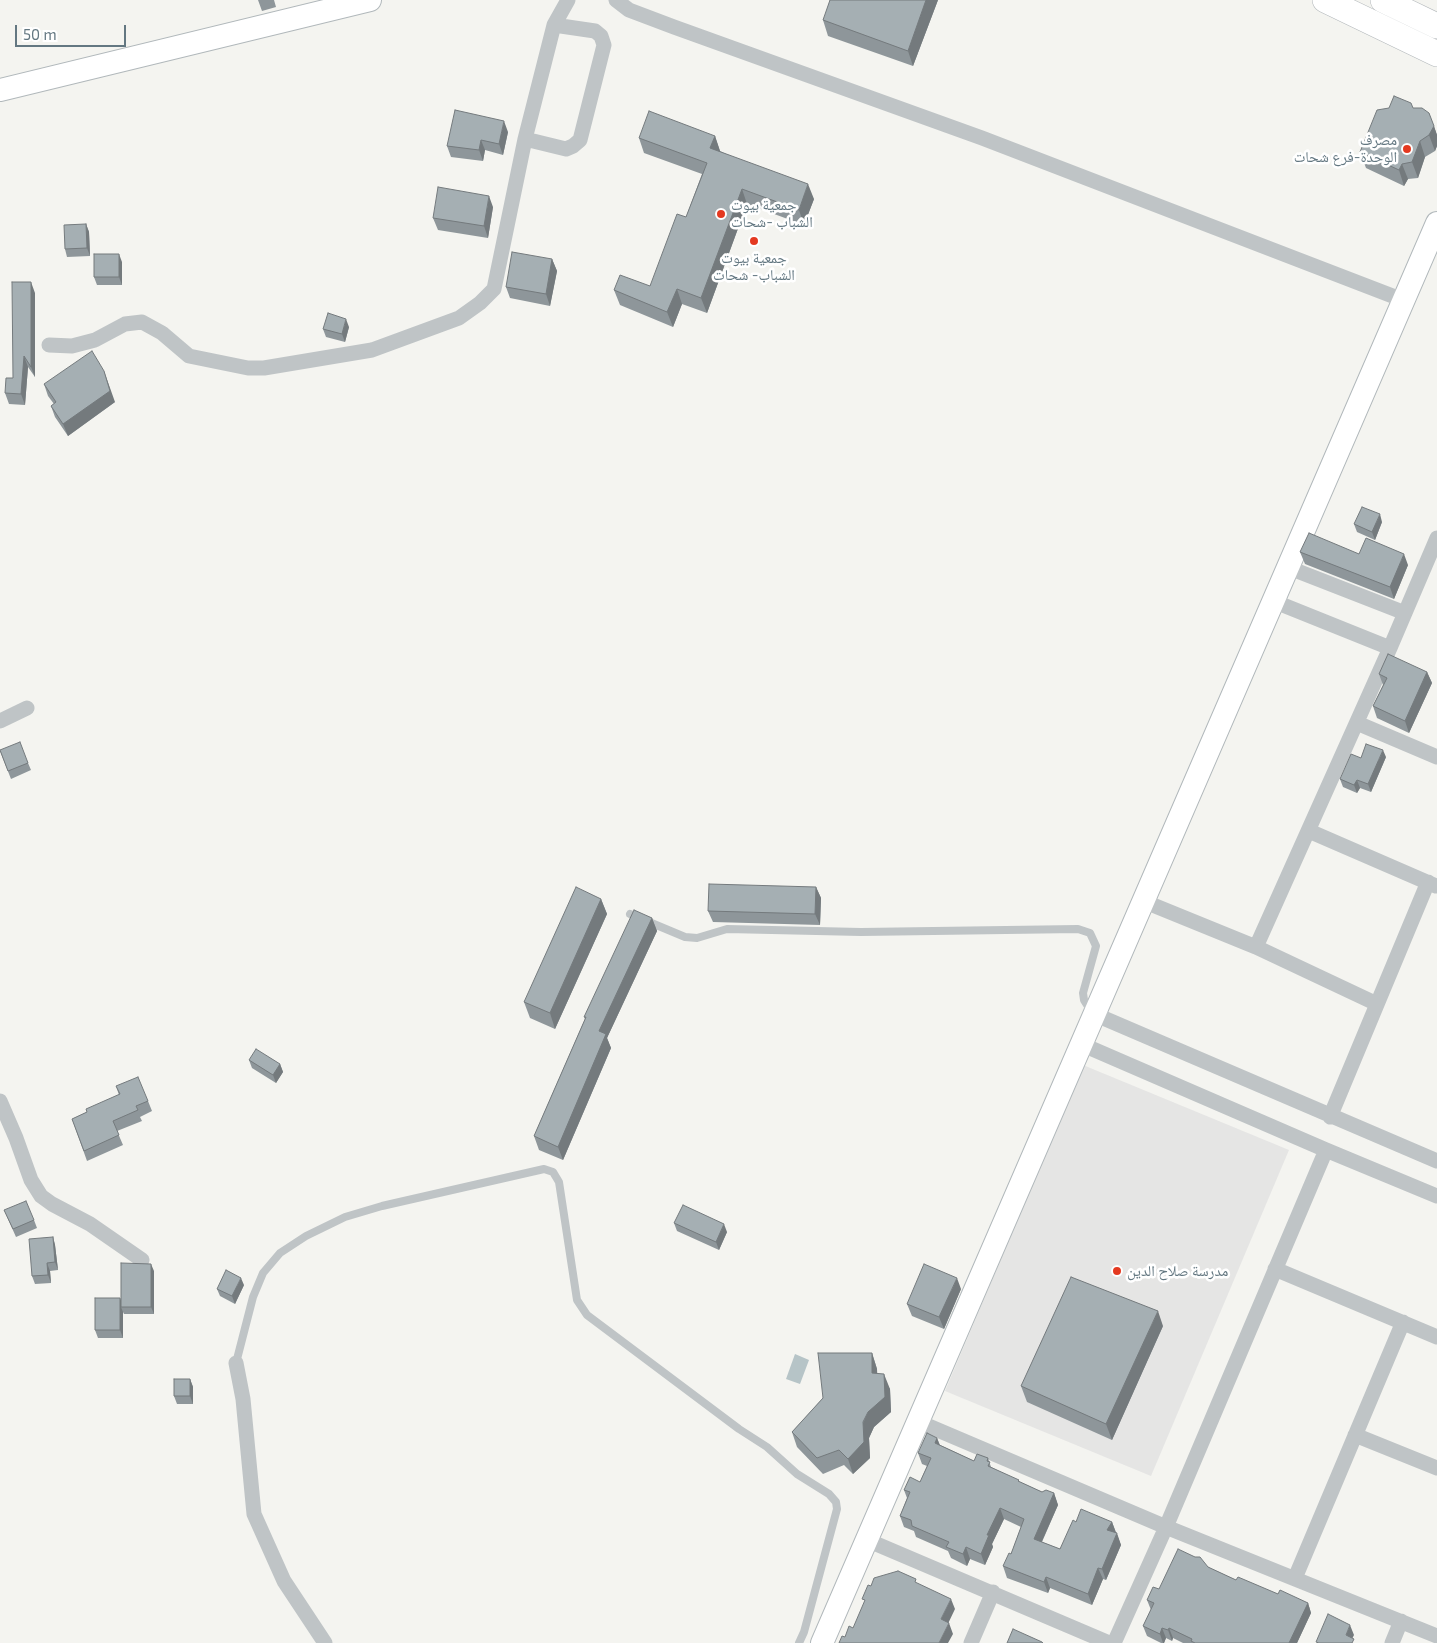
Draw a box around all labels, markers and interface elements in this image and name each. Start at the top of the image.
scale bar [18,15,129,47]
text: 50 m [23,25,57,43]
place label: مصرف الوحدة-فرع شحات [1294,131,1397,166]
marker: مصرف الوحدة-فرع شحات [1401,143,1413,155]
place label: جمعية بيوت الشباب -شحات [731,196,813,231]
marker: جمعية بيوت الشباب -شحات [715,208,727,220]
marker: جمعية بيوت الشباب- شحات [748,235,760,247]
place label: جمعية بيوت الشباب- شحات [713,249,795,284]
place label: مدرسة صلاح الدين [1127,1262,1228,1280]
marker: مدرسة صلاح الدين [1111,1265,1123,1277]

